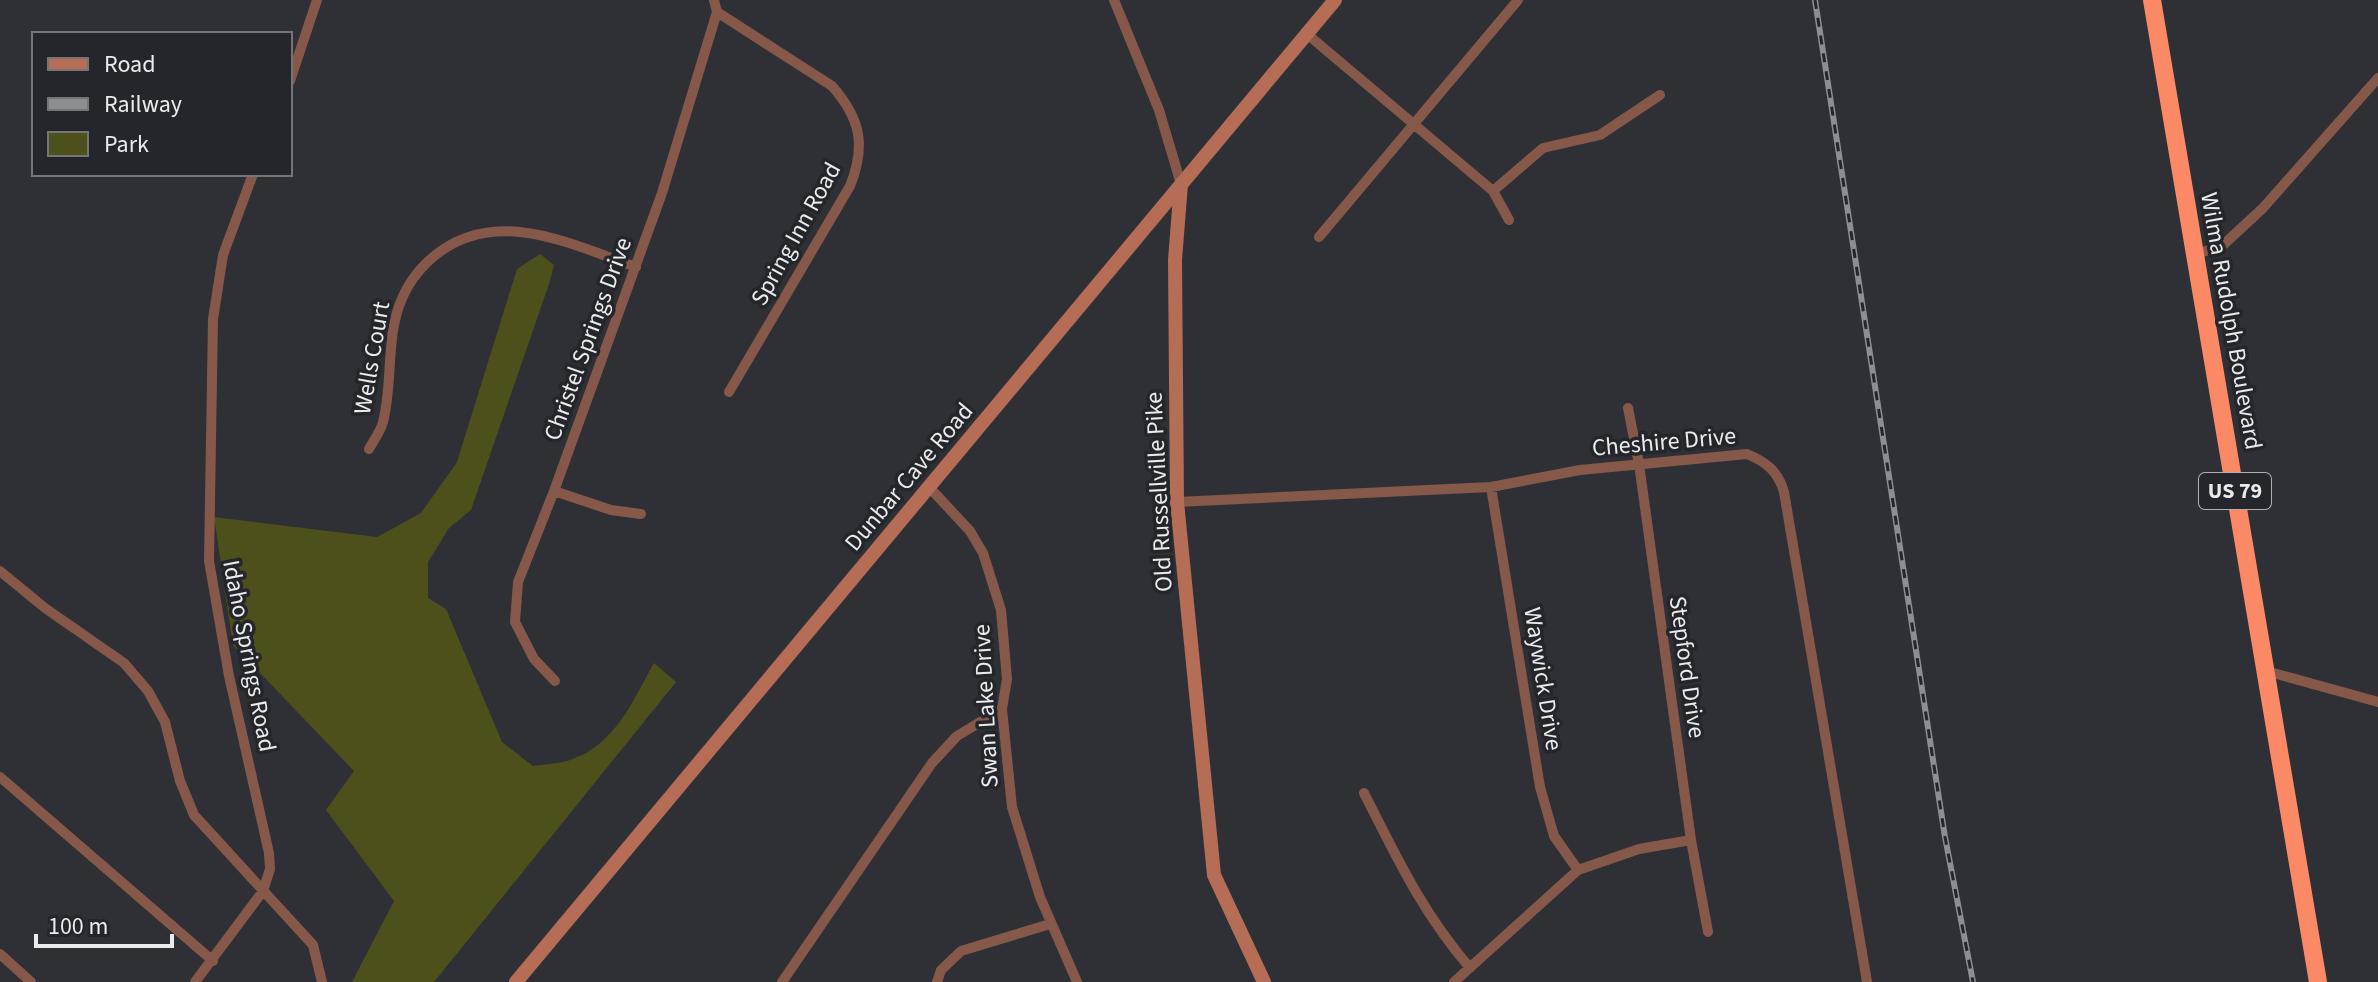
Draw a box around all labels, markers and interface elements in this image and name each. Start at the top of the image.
legend [32,32,292,176]
text: Road [104,47,156,82]
text: Railway [104,87,182,122]
text: Park [104,127,149,162]
street label: Spring Inn Road [742,156,850,312]
street label: Wilma Rudolph Boulevard [2191,190,2271,452]
street label: Christel Springs Drive [535,233,641,445]
street label: Wells Court [345,299,399,417]
street label: Old Russellville Pike [1136,391,1182,593]
street label: Dunbar Cave Road [836,395,982,559]
street label: Cheshire Drive [1590,418,1738,466]
road number: US 79 [2199,473,2271,509]
street label: Idaho Springs Road [213,557,285,755]
street label: Stepford Drive [1660,594,1714,740]
street label: Waywick Drive [1514,605,1572,753]
street label: Swan Lake Drive [964,623,1008,789]
scale bar [36,898,172,948]
text: 100 m [48,909,108,944]

